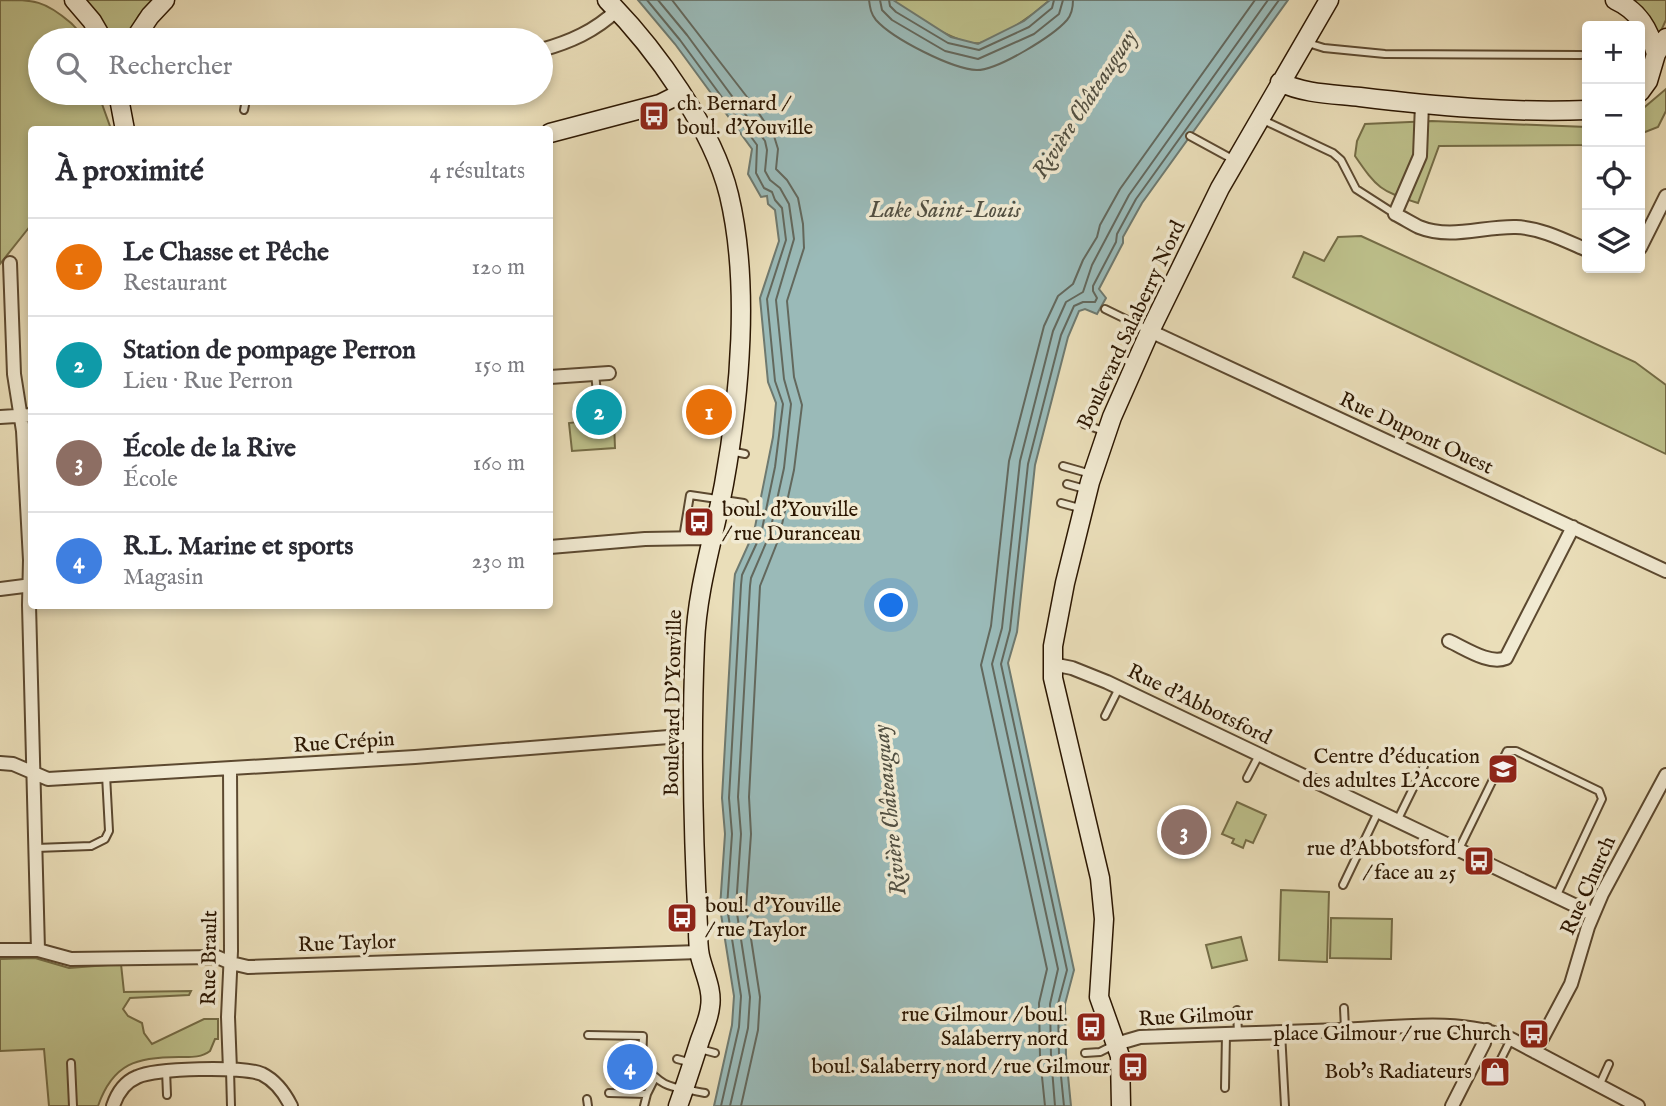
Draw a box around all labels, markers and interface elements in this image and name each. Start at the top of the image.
map controls [1582,21,1645,273]
button: + [1582,21,1645,84]
water label: Rivière Châteauguay [1026,24,1145,185]
search box [28,28,553,105]
icon: search [52,48,90,86]
text: Rechercher [108,50,232,83]
button: − [1582,84,1645,147]
place label: ch. Bernard / boul. d'Youville [677,91,814,142]
bus stop icon: ch. Bernard / boul. d'Youville [637,99,671,133]
button: locate [1582,147,1645,210]
text: À proximité [56,153,204,191]
text: 4 résultats [430,157,525,186]
water label: Lake Saint-Louis [868,196,1021,225]
button: layers [1582,210,1645,273]
street label: Boulevard Salaberry Nord [1072,216,1192,433]
text: Le Chasse et Pêche [123,236,329,269]
text: 1 [75,253,83,282]
text: 120 m [472,253,525,282]
text: Restaurant [123,269,227,298]
text: Station de pompage Perron [123,334,416,367]
text: 2 [74,351,84,380]
text: 150 m [474,351,525,380]
text: Lieu · Rue Perron [123,367,293,396]
pin: 2 [576,386,622,438]
pin: 1 [686,386,732,438]
street label: Rue Dupont Ouest [1335,387,1497,481]
text: École de la Rive [123,432,296,465]
text: 3 [75,449,83,478]
text: 160 m [473,449,525,478]
text: École [123,465,178,494]
place label: boul. d'Youville / rue Duranceau [722,497,861,548]
bus stop icon: boul. d'Youville / rue Duranceau [682,505,716,539]
text: R.L. Marine et sports [123,530,353,563]
text: 4 [73,547,85,576]
text: 230 m [472,547,525,576]
text: Magasin [123,563,203,592]
your location [874,588,908,622]
street label: Boulevard D'Youville [659,609,689,797]
street label: Rue d'Abbotsford [1122,658,1276,752]
water label: Rivière Châteauguay [867,723,914,897]
street label: Rue Crépin [292,726,396,760]
place label: Centre d'éducation des adultes L'Accore [1302,744,1480,795]
school or university icon: Centre d'éducation des adultes L'Accore [1486,752,1520,786]
pin: 3 [1161,806,1207,858]
street label: Rue Church [1555,832,1623,940]
place label: rue d'Abbotsford / face au 25 [1307,836,1457,887]
bus stop icon: rue d'Abbotsford / face au 25 [1462,844,1496,878]
place label: boul. d'Youville / rue Taylor [705,893,842,944]
bus stop icon: boul. d'Youville / rue Taylor [665,901,699,935]
street label: Rue Brault [196,910,224,1006]
street label: Rue Taylor [297,929,397,959]
street label: Rue Gilmour [1138,1000,1254,1033]
place label: rue Gilmour / boul. Salaberry nord [901,1002,1069,1053]
bus stop icon: rue Gilmour / boul. Salaberry nord [1074,1010,1108,1044]
bus stop icon: place Gilmour / rue Church [1517,1017,1551,1051]
place label: place Gilmour / rue Church [1274,1021,1511,1048]
pin: 4 [607,1041,653,1093]
bus stop icon: boul. Salaberry nord / rue Gilmour [1116,1050,1150,1084]
place label: boul. Salaberry nord / rue Gilmour [811,1054,1110,1081]
shop icon: Bob's Radiateurs [1478,1055,1512,1089]
place label: Bob's Radiateurs [1324,1059,1472,1086]

